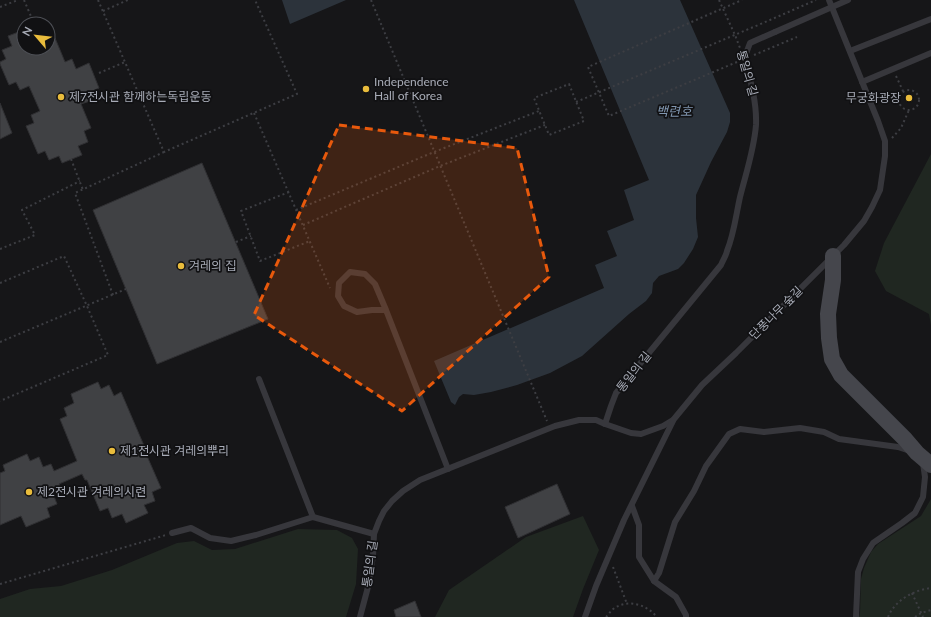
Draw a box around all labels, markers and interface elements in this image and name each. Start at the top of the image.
north arrow [16,16,56,56]
text: N [19,24,34,38]
street label: 통일의 길 [734,48,761,98]
place label: Independence Hall of Korea [374,74,449,103]
marker: Independence Hall of Korea [361,84,371,94]
place label: 제7전시관 함께하는독립운동 [69,89,212,104]
place label: 무궁화광장 [846,90,901,105]
marker: 제7전시관 함께하는독립운동 [56,92,66,102]
marker: 무궁화광장 [904,93,914,103]
water label: 백련호 [656,103,693,119]
place label: 겨레의 집 [189,258,236,273]
marker: 겨레의 집 [176,261,186,271]
street label: 단풍나무 숲길 [746,283,805,342]
street label: 통일의 길 [613,348,654,395]
place label: 제1전시관 겨레의뿌리 [120,443,229,458]
marker: 제1전시관 겨레의뿌리 [107,446,117,456]
place label: 제2전시관 겨레의시련 [37,484,146,499]
marker: 제2전시관 겨레의시련 [24,487,34,497]
street label: 통일의 길 [359,539,380,588]

